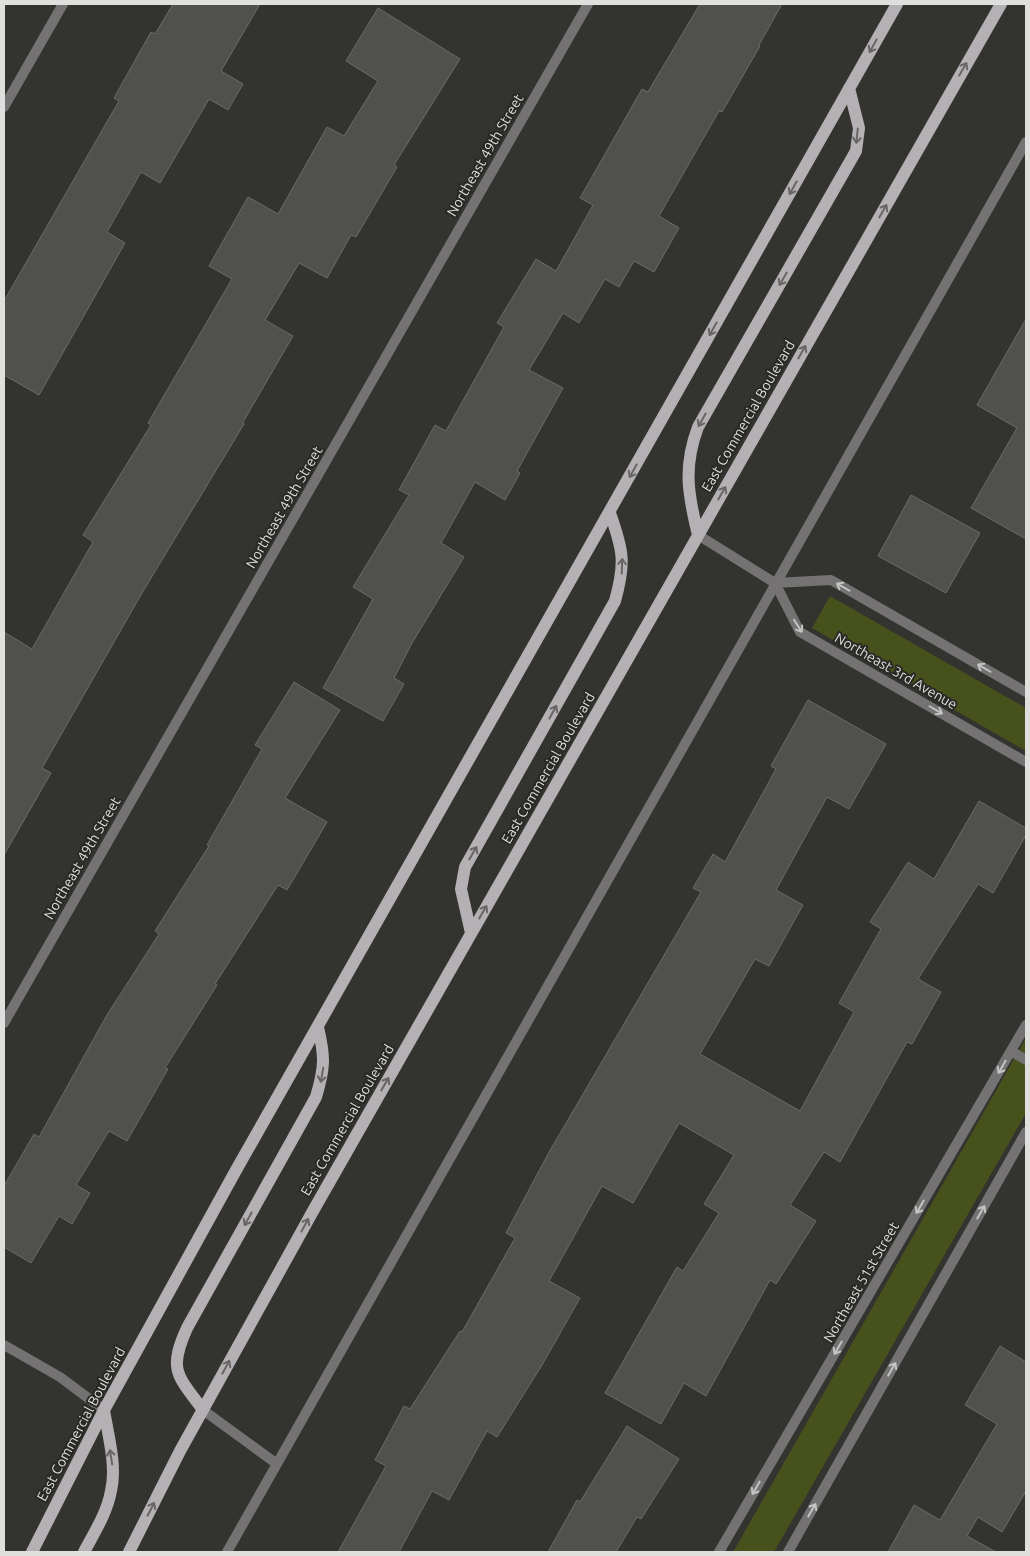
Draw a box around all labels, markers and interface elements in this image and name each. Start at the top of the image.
one-way arrow [868,39,878,54]
one-way arrow [959,63,969,77]
street label: Northeast 49th Street [444,91,527,219]
one-way arrow [853,127,862,143]
one-way arrow [788,180,798,195]
one-way arrow [878,204,888,218]
one-way arrow [777,271,787,285]
one-way arrow [708,322,718,337]
street label: East Commercial Boulevard [698,338,798,494]
one-way arrow [798,345,808,359]
one-way arrow [697,412,706,427]
street label: Northeast 49th Street [243,443,326,571]
one-way arrow [628,463,638,478]
one-way arrow [717,486,727,500]
one-way arrow [617,559,626,575]
one-way arrow [837,581,851,591]
one-way arrow [792,619,803,633]
street label: Northeast 3rd Avenue [832,629,960,713]
one-way arrow [977,663,992,672]
street label: East Commercial Boulevard [498,690,598,846]
one-way arrow [548,705,558,719]
one-way arrow [928,705,942,715]
street label: Northeast 49th Street [41,794,124,922]
one-way arrow [468,846,478,861]
one-way arrow [479,906,489,920]
street label: East Commercial Boulevard [297,1042,397,1198]
one-way arrow [997,1060,1007,1075]
one-way arrow [316,1066,326,1082]
one-way arrow [381,1077,391,1092]
one-way arrow [915,1200,925,1214]
one-way arrow [977,1205,986,1220]
one-way arrow [243,1211,253,1226]
one-way arrow [300,1218,310,1233]
street label: Northeast 51st Street [820,1219,902,1345]
one-way arrow [833,1340,843,1354]
street label: East Commercial Boulevard [34,1344,128,1504]
one-way arrow [221,1360,231,1375]
one-way arrow [887,1361,897,1376]
one-way arrow [106,1449,116,1465]
one-way arrow [751,1481,761,1495]
one-way arrow [147,1502,156,1517]
one-way arrow [807,1502,817,1517]

